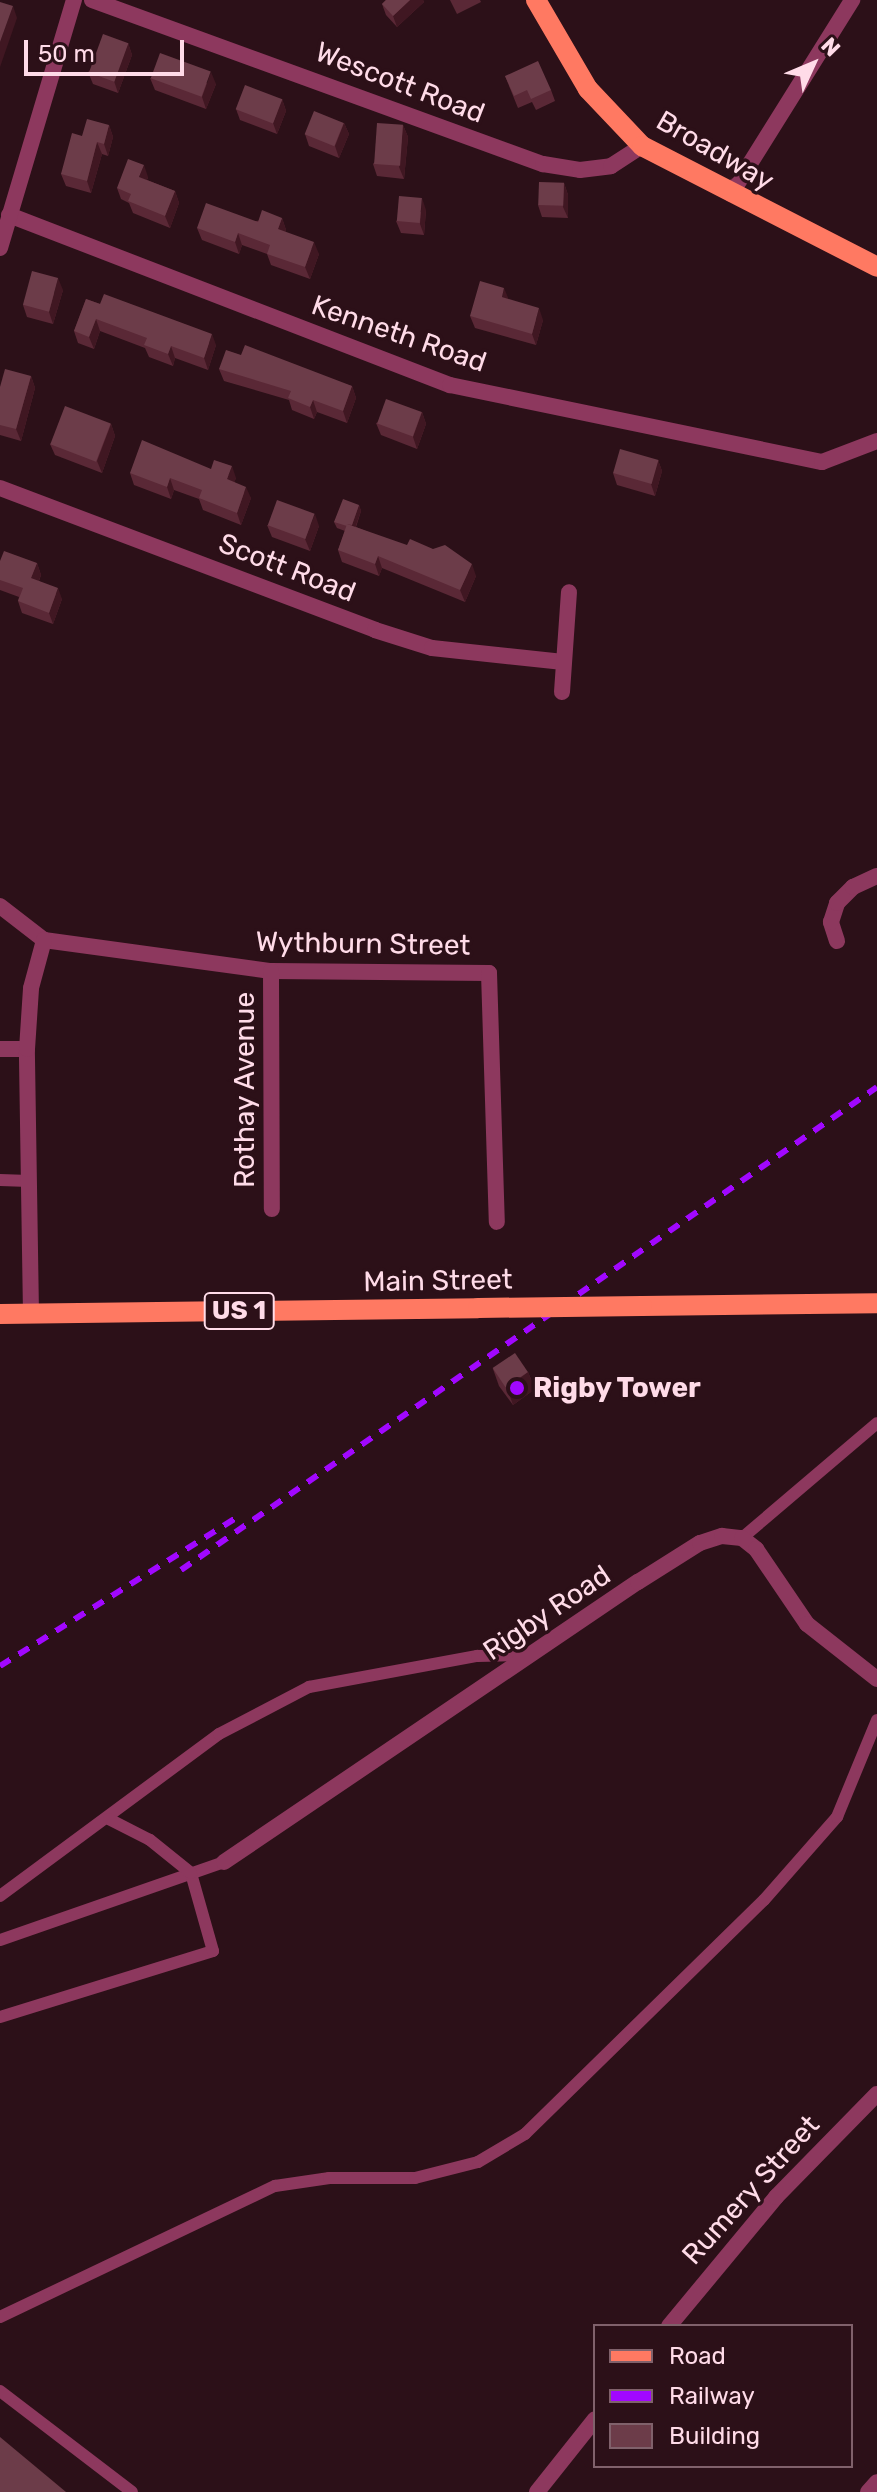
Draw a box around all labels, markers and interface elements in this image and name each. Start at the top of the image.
scale bar [28,24,188,74]
north arrow [773,24,853,104]
text: N [815,32,846,62]
street label: Wescott Road [311,35,489,131]
text: 50 m [38,40,95,68]
street label: Broadway [650,104,780,198]
street label: Kenneth Road [307,288,491,380]
street label: Scott Road [214,527,360,609]
street label: Wythburn Street [255,925,471,963]
street label: Rothay Avenue [228,991,262,1189]
street label: Main Street [363,1263,513,1299]
road number: US 1 [203,1289,275,1333]
place label: Rigby Tower [533,1371,702,1405]
marker: Rigby Tower [508,1379,526,1397]
street label: Rigby Road [477,1558,617,1668]
street label: Rumery Street [675,2108,827,2272]
legend [593,2324,853,2468]
text: Road [669,2342,726,2370]
text: Railway [669,2382,755,2410]
text: Building [669,2422,760,2450]

